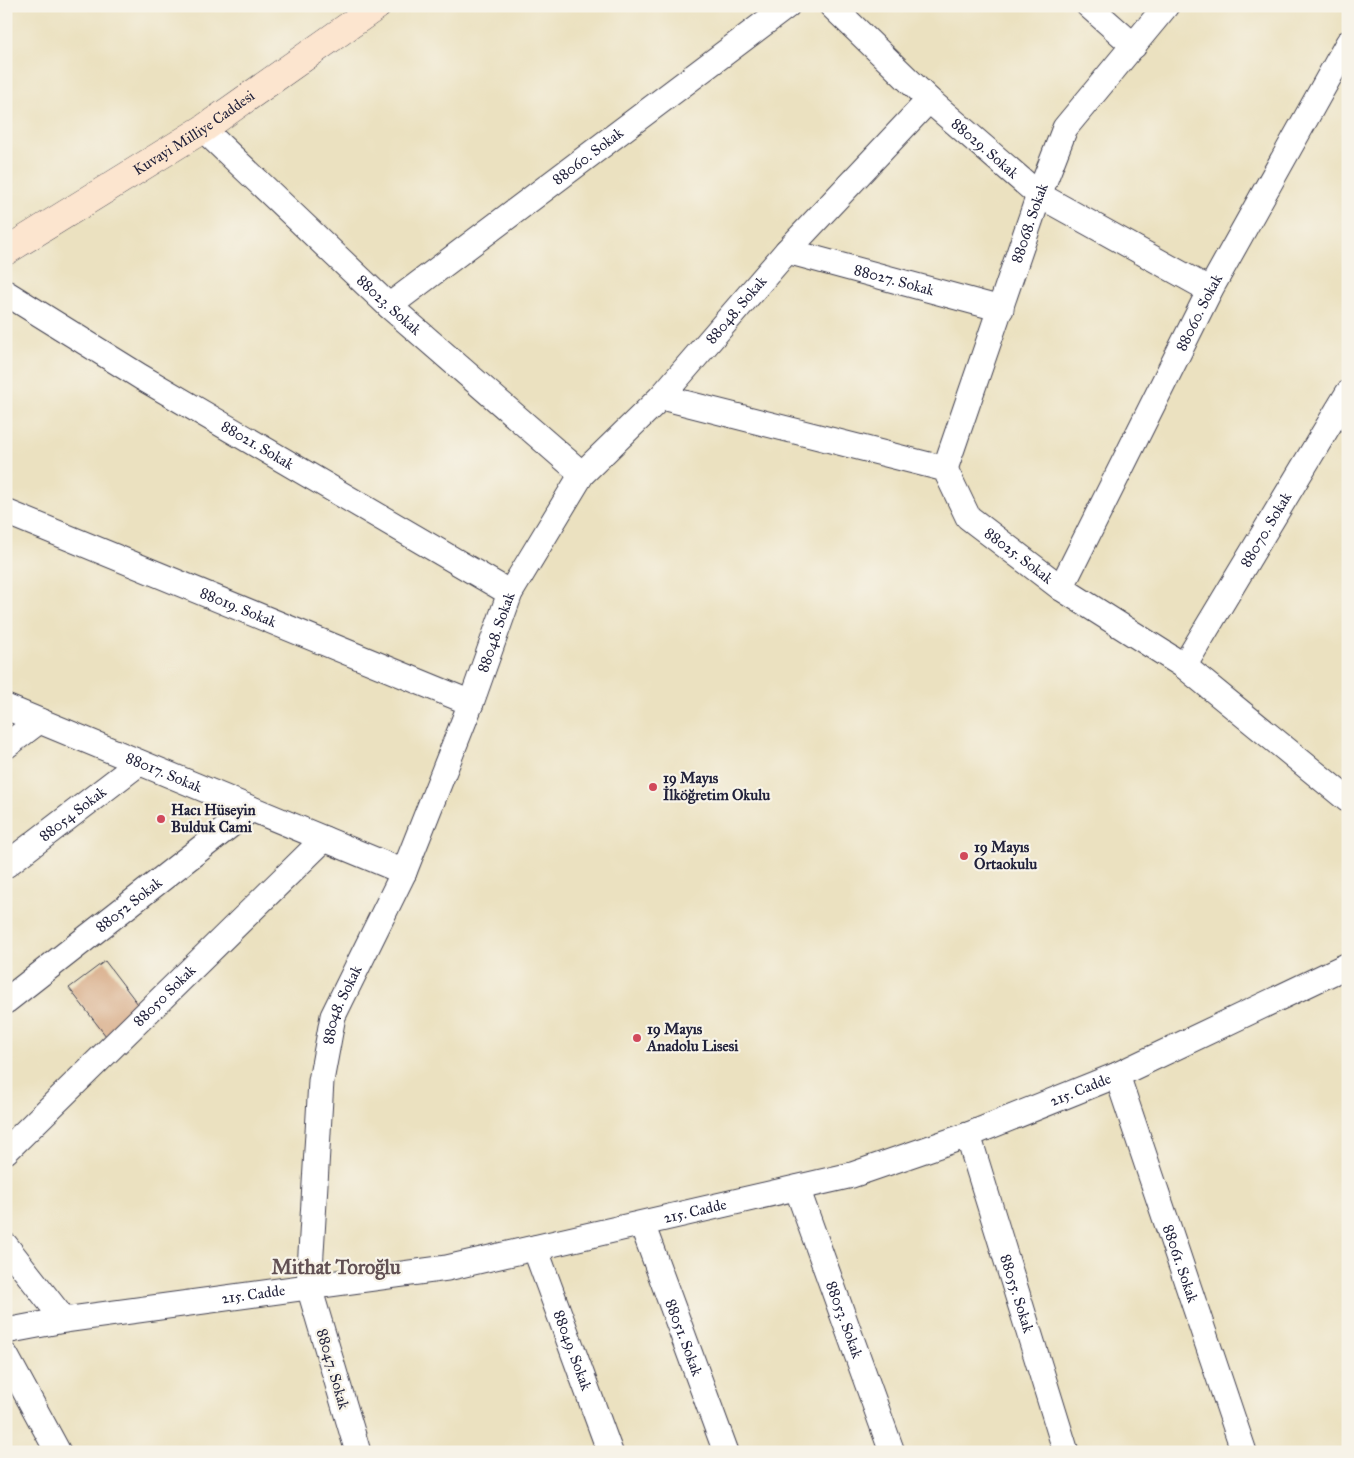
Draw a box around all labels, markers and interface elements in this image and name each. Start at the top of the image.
street label: Kuvayi Milliye Caddesi [130,86,258,179]
street label: 88029. Sokak [948,114,1022,182]
street label: 88060. Sokak [549,124,627,189]
street label: 88068. Sokak [1007,181,1052,265]
street label: 88027. Sokak [852,261,936,300]
street label: 88023. Sokak [353,271,425,339]
street label: 88060. Sokak [1172,271,1226,354]
street label: 88048. Sokak [702,272,770,348]
street label: 88021. Sokak [218,417,297,473]
street label: 88070. Sokak [1236,489,1295,570]
street label: 88025. Sokak [981,524,1057,588]
street label: 88019. Sokak [197,584,279,631]
street label: 88048. Sokak [474,590,519,675]
street label: 88017. Sokak [123,749,205,796]
place label: 19 Mayıs İlköğretim Okulu [663,769,770,805]
marker: 19 Mayıs İlköğretim Okulu [647,781,659,793]
street label: 88054 Sokak [36,783,110,845]
place label: Hacı Hüseyin Bulduk Cami [171,801,257,836]
marker: Hacı Hüseyin Bulduk Cami [155,813,167,825]
place label: 19 Mayıs Ortaokulu [974,838,1037,873]
marker: 19 Mayıs Ortaokulu [958,850,970,862]
street label: 88052 Sokak [92,873,165,936]
street label: 88050 Sokak [130,961,199,1030]
street label: 88048. Sokak [319,962,366,1046]
place label: 19 Mayıs Anadolu Lisesi [646,1020,739,1055]
marker: 19 Mayıs Anadolu Lisesi [631,1032,643,1044]
street label: 215. Cadde [1047,1069,1114,1110]
street label: 215. Cadde [662,1195,728,1227]
street label: 88061. Sokak [1159,1222,1202,1305]
street label: 88055. Sokak [996,1252,1038,1335]
district label: Mithat Toroğlu [271,1255,401,1280]
street label: 88053. Sokak [822,1279,867,1361]
street label: 215. Cadde [220,1281,286,1308]
street label: 88051. Sokak [661,1297,706,1378]
street label: 88049. Sokak [550,1308,596,1393]
street label: 88047. Sokak [313,1327,353,1411]

